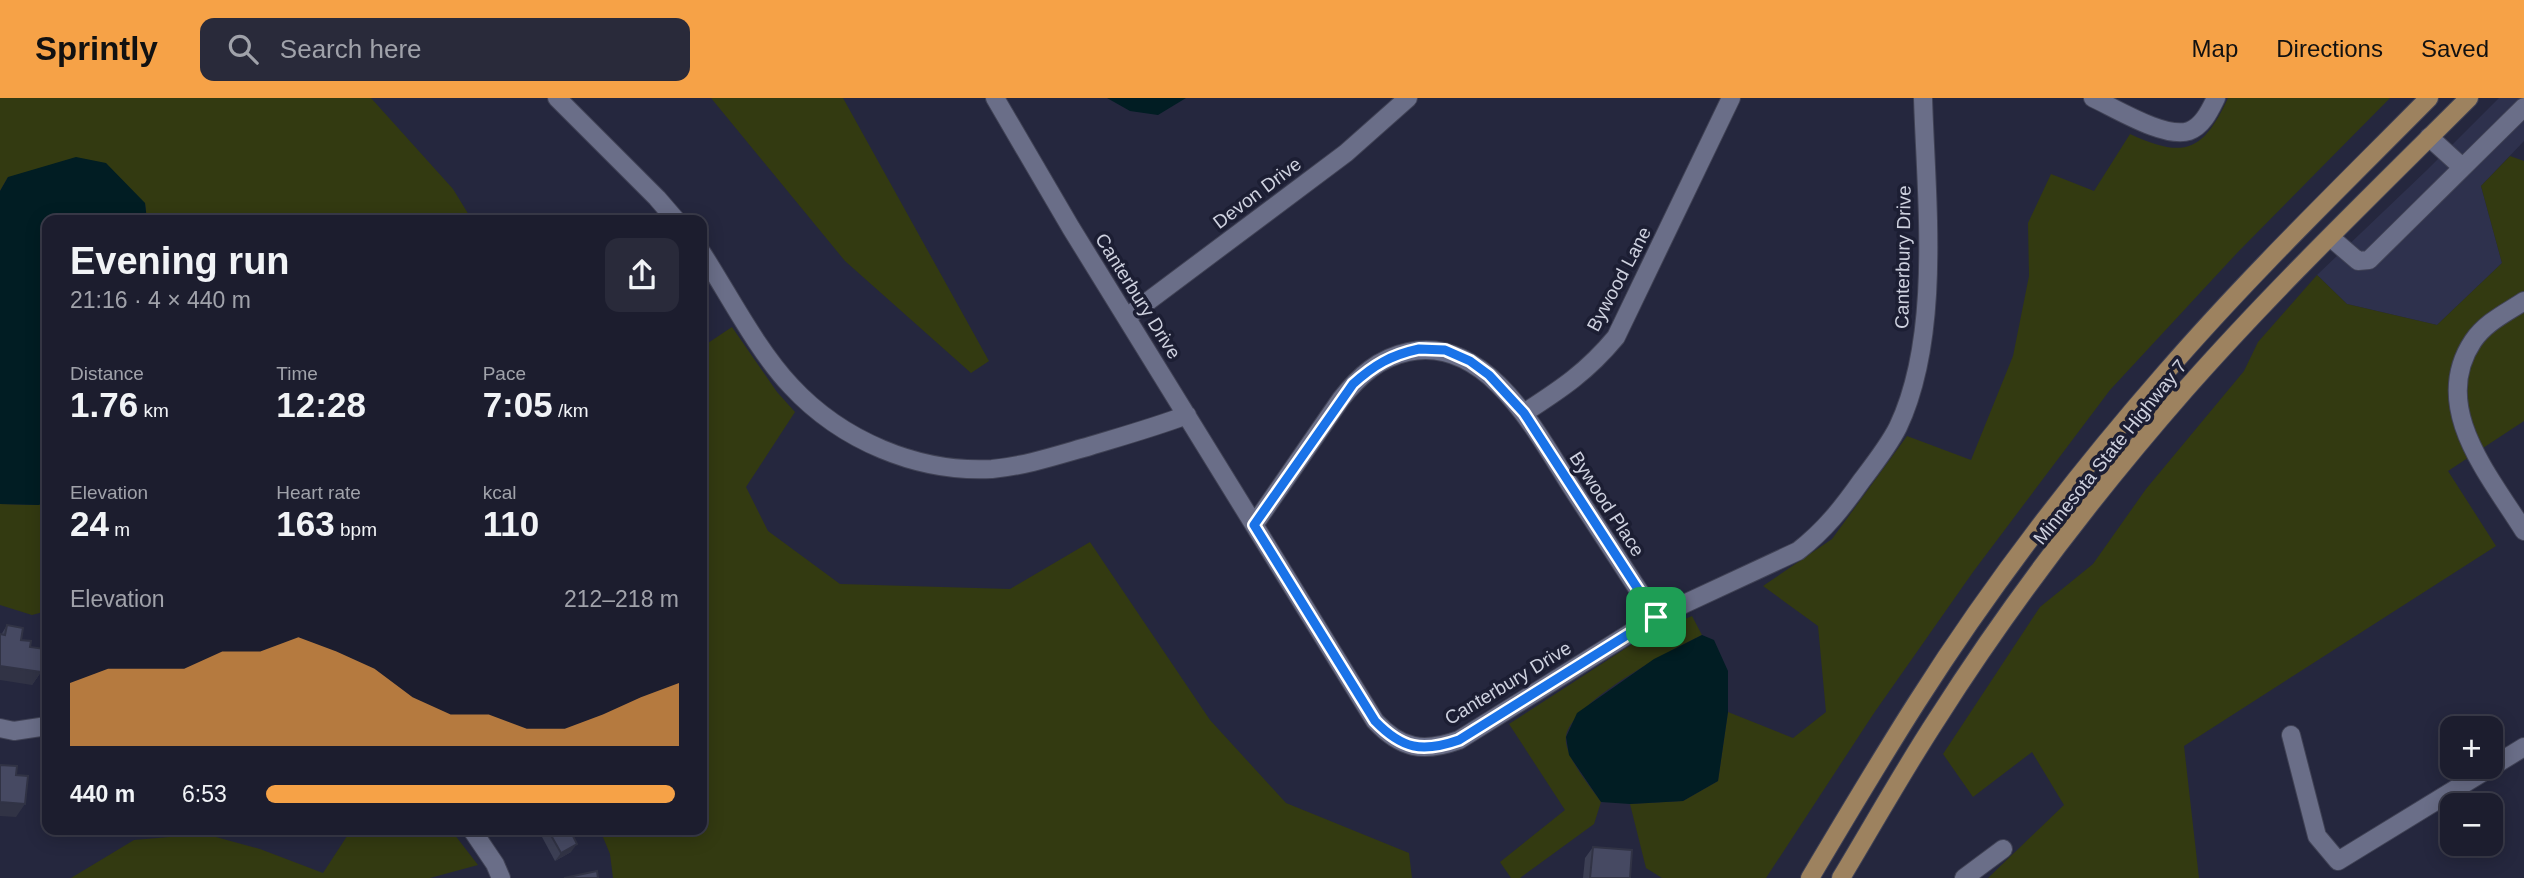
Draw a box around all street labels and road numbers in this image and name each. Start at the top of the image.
street label: Devon Drive [1209,153,1305,233]
street label: Canterbury Drive [1891,185,1915,329]
street label: Bywood Lane [1583,223,1655,335]
street label: Canterbury Drive [1091,230,1185,362]
street label: Minnesota State Highway 7 [2029,356,2191,548]
street label: Bywood Place [1565,448,1649,560]
street label: Canterbury Drive [1441,637,1575,729]

